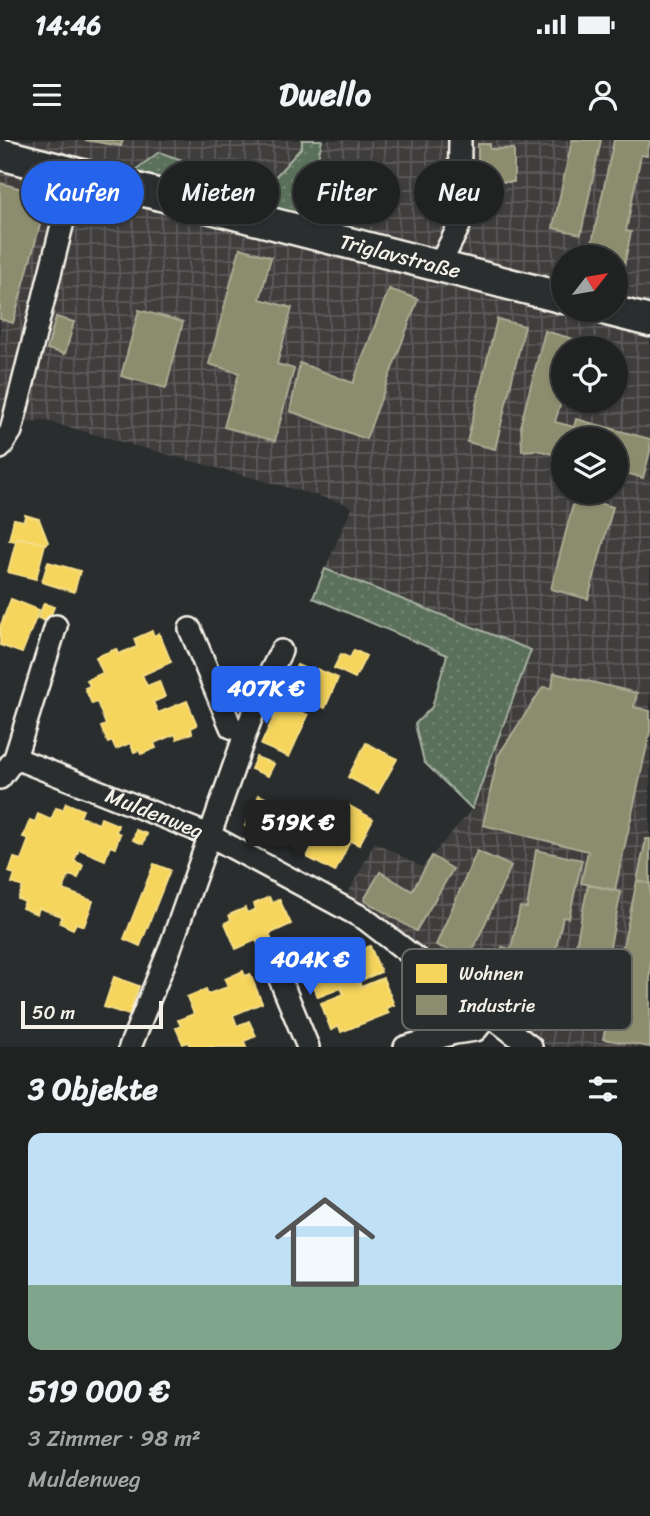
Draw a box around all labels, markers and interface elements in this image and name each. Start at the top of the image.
text: 14:46 [35,2,101,48]
text: Dwello [279,66,371,123]
icon: menu [28,76,66,114]
icon: person [584,76,622,114]
chip: Kaufen [21,161,144,224]
chip: Mieten [158,161,279,224]
chip: Filter [293,161,400,224]
chip: Neu [414,161,504,224]
street label: Triglavstraße [336,222,465,290]
north arrow [551,245,628,322]
map controls [551,245,628,504]
button: locate [551,336,628,413]
button: layers [551,427,628,504]
pin: 407K € [209,666,323,726]
text: 407K € [227,668,305,709]
street label: Muldenweg [100,777,210,850]
pin: 519K € [241,800,355,860]
text: 519K € [261,802,335,843]
pin: 404K € [253,938,367,997]
text: 404K € [271,939,349,980]
legend [402,949,632,1030]
text: Wohnen [459,957,524,990]
text: Industrie [458,989,535,1022]
text: 50 m [32,996,75,1029]
scale bar [21,998,163,1030]
text: 3 Objekte [28,1062,158,1116]
icon: filters [584,1070,622,1108]
icon: home [262,1179,388,1305]
text: 519 000 € [28,1364,170,1418]
text: 3 Zimmer · 98 m² [28,1418,201,1459]
text: Muldenweg [28,1459,141,1500]

